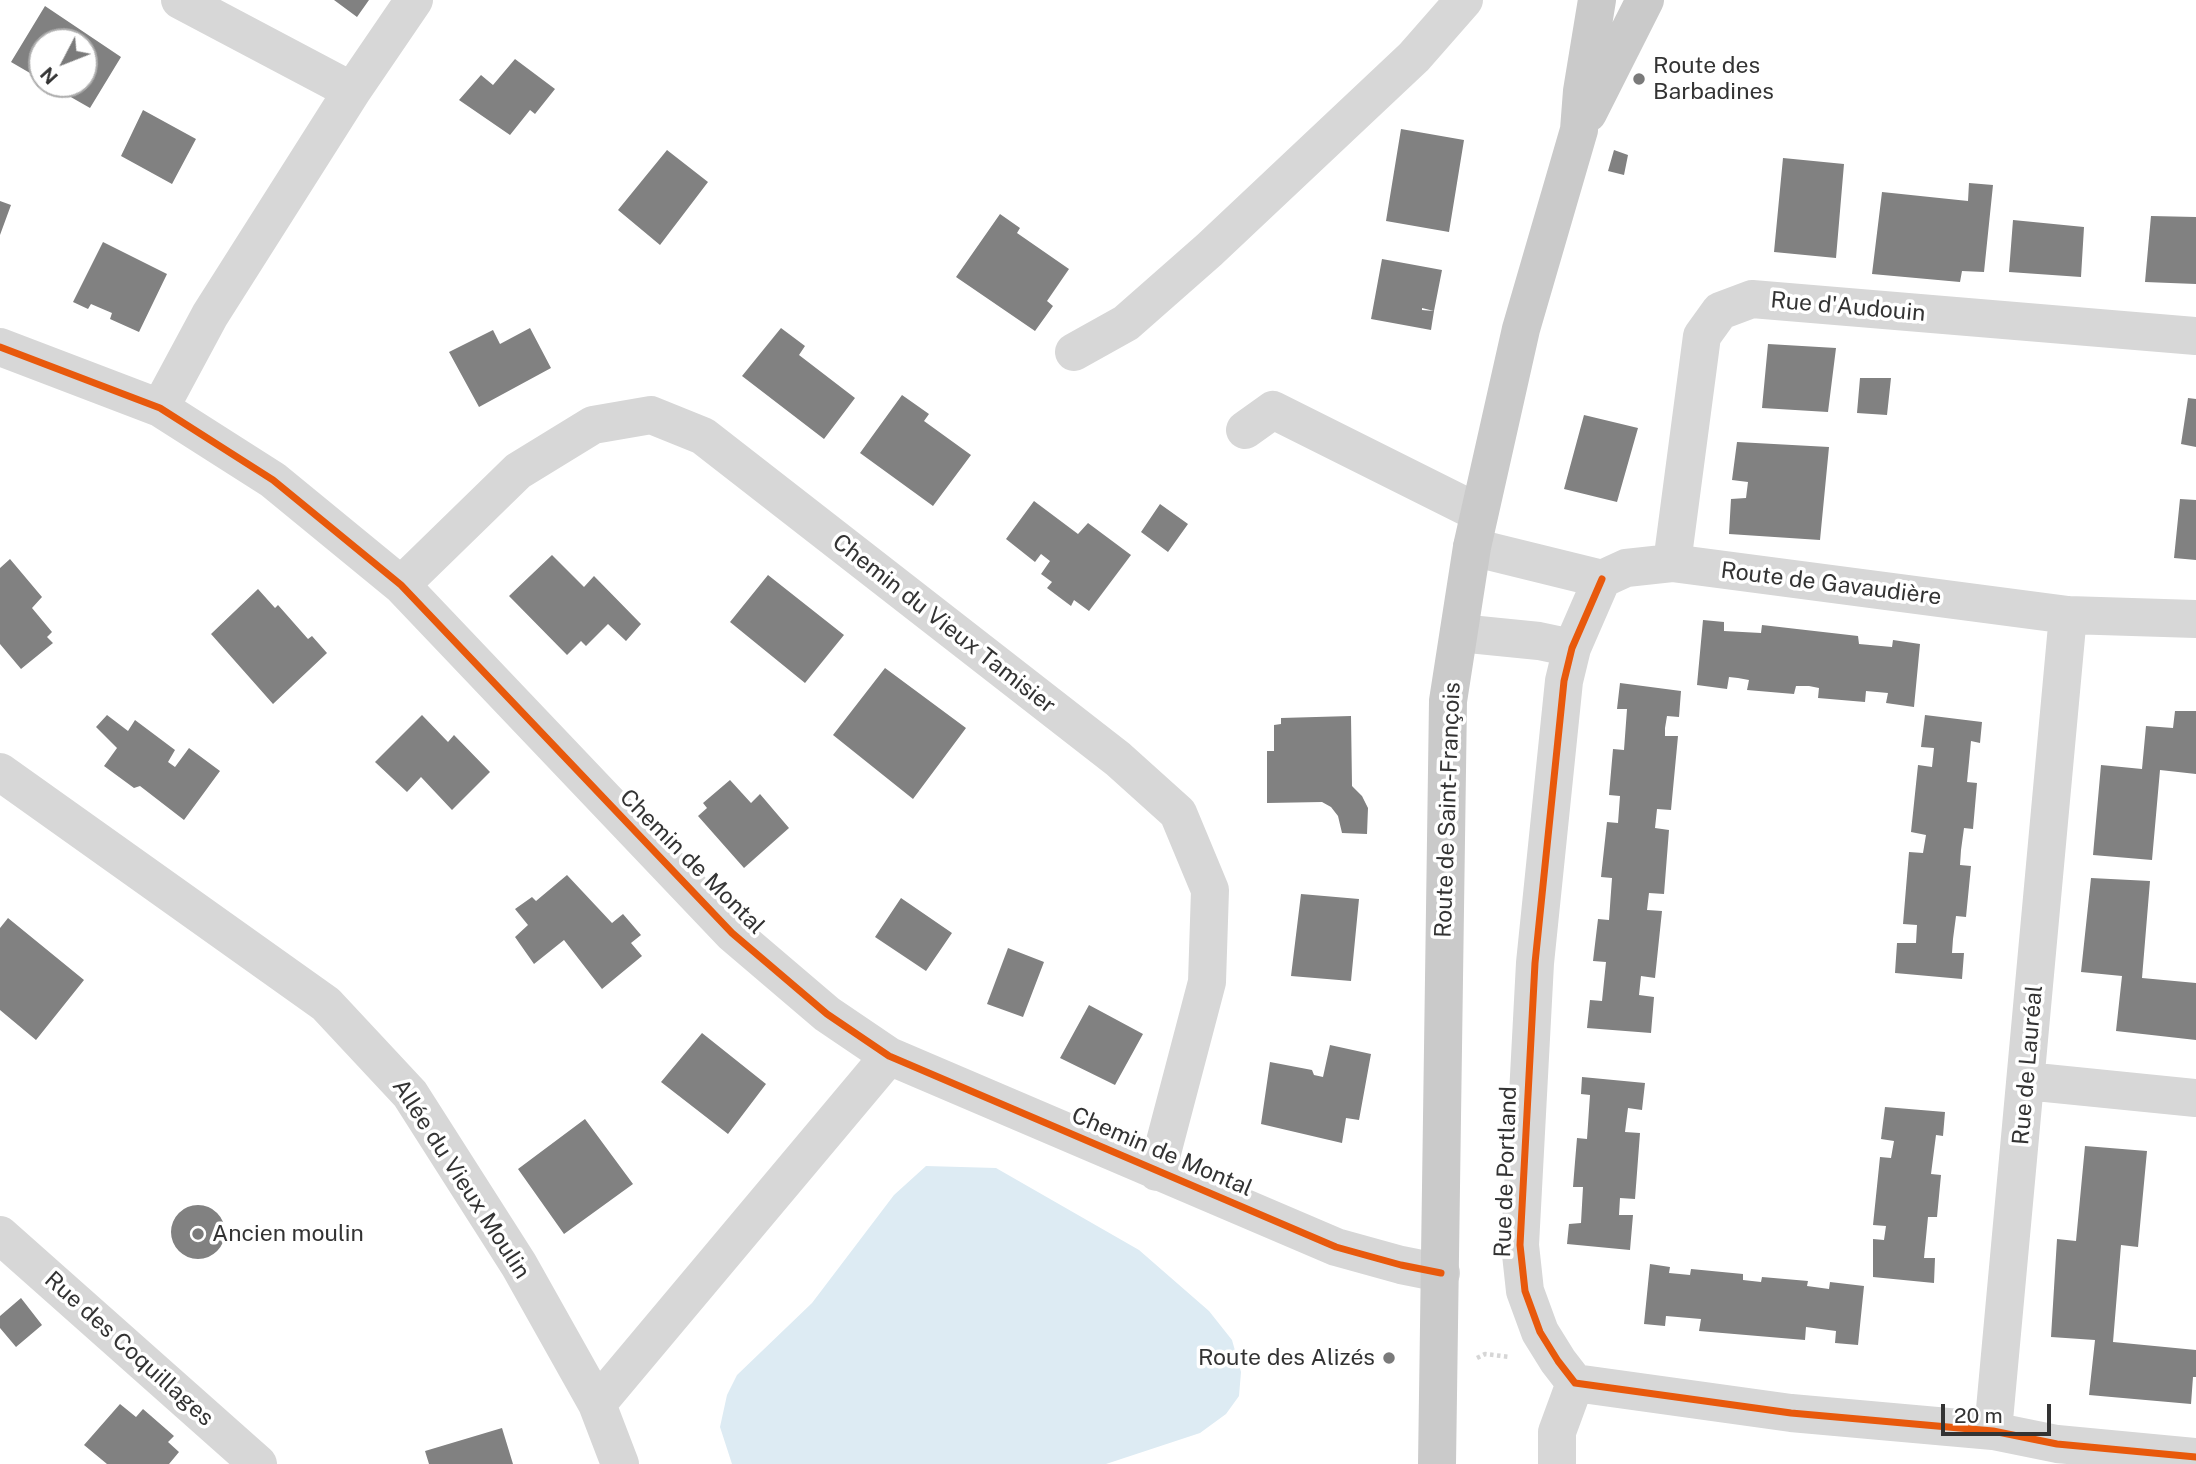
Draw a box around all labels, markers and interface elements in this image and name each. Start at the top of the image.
north arrow [28,28,98,98]
place label: Route des Barbadines [1653,52,1774,106]
text: N [36,63,62,89]
marker: Route des Barbadines [1631,71,1647,87]
street label: Rue d'Audouin [1769,286,1927,328]
street label: Chemin du Vieux Tamisier [827,528,1061,720]
street label: Route de Gavaudière [1719,557,1943,611]
street label: Route de Saint-François [1430,682,1466,938]
street label: Chemin de Montal [614,784,770,940]
street label: Rue de Lauréal [2007,984,2049,1146]
street label: Allée du Vieux Moulin [386,1074,536,1284]
street label: Rue de Portland [1489,1086,1523,1258]
street label: Chemin de Montal [1067,1101,1257,1203]
place label: Ancien moulin [212,1220,364,1248]
marker: Ancien moulin [190,1226,206,1242]
street label: Rue des Coquillages [39,1266,219,1432]
place label: Route des Alizés [1198,1344,1375,1372]
marker: Route des Alizés [1381,1350,1397,1366]
scale bar [1944,1390,2054,1434]
text: 20 m [1954,1403,2003,1428]

